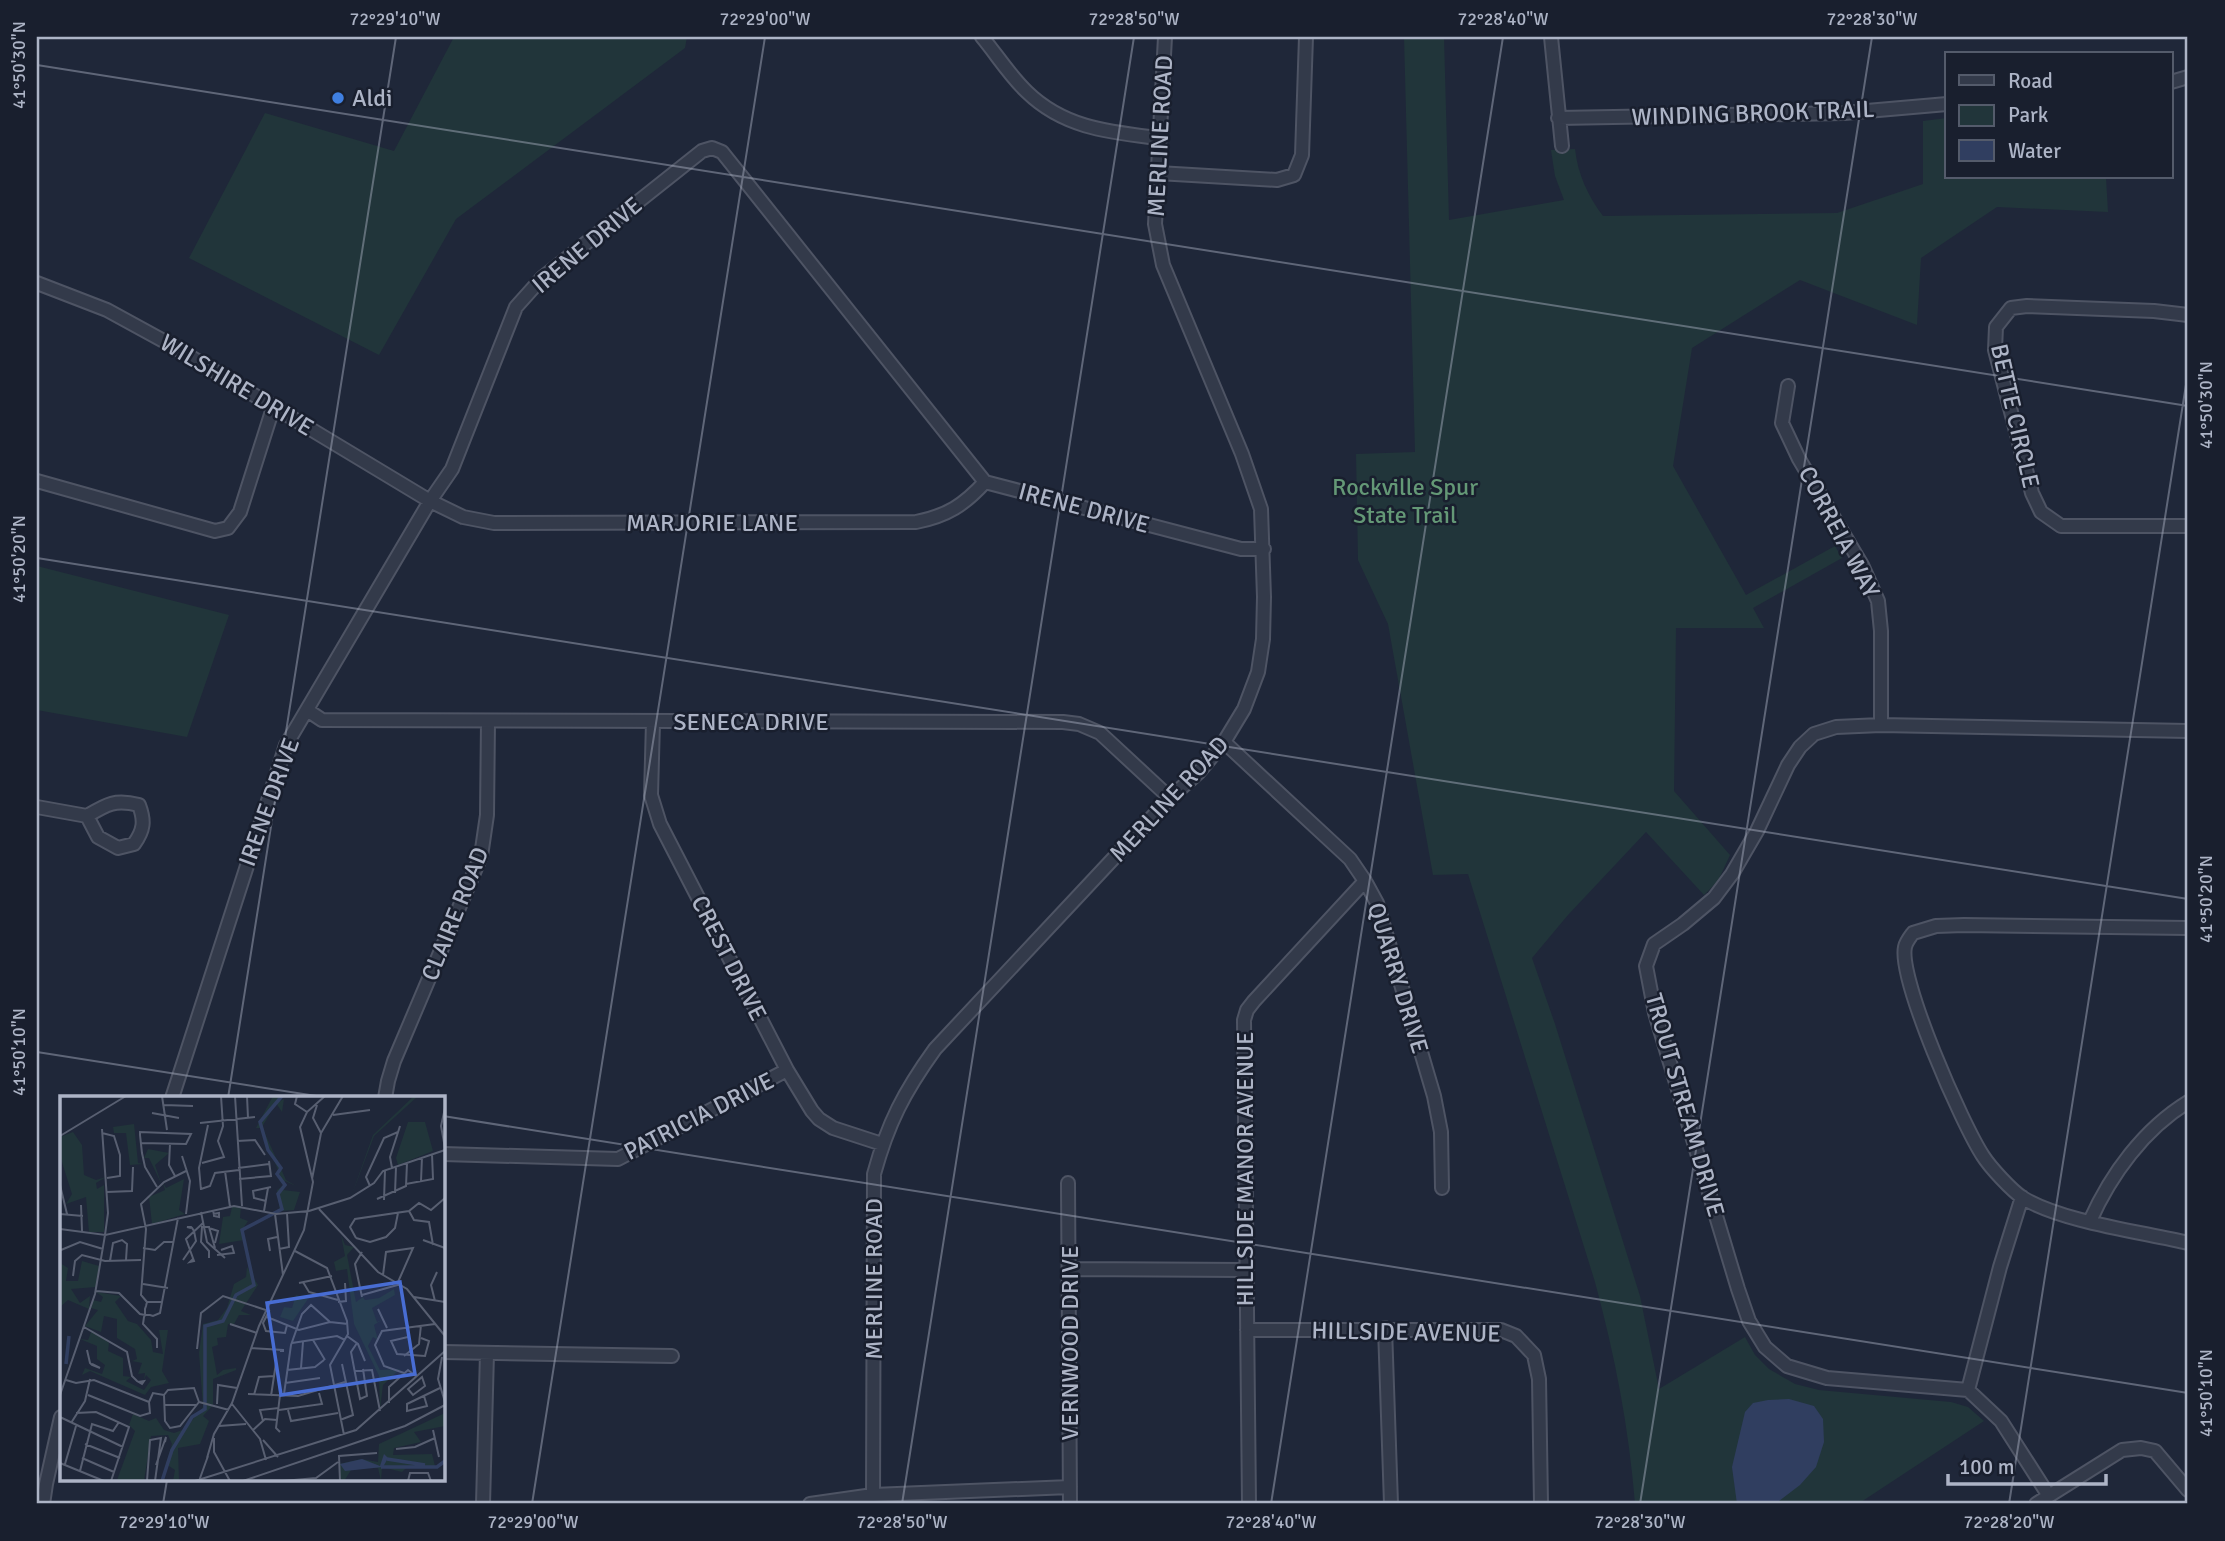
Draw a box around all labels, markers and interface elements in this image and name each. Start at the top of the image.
text: 72°29'10"W [350,8,440,30]
text: 72°29'00"W [720,8,810,30]
text: 72°28'50"W [1089,8,1179,30]
text: 72°28'40"W [1458,8,1548,30]
text: 72°28'30"W [1827,8,1917,30]
text: 41°50'30"N [8,21,30,109]
legend [1945,52,2172,178]
street label: MERLINE ROAD [1141,54,1179,218]
text: Road [2008,68,2053,94]
place label: Aldi [352,83,392,113]
marker: Aldi [330,90,346,106]
street label: WINDING BROOK TRAIL [1631,94,1875,132]
text: Park [2008,102,2049,128]
text: Water [2008,138,2061,164]
street label: IRENE DRIVE [526,190,648,300]
street label: WILSHIRE DRIVE [155,327,319,443]
street label: BETTE CIRCLE [1984,341,2046,491]
text: 41°50'30"N [2195,361,2217,449]
street label: CORREIA WAY [1792,461,1886,603]
park label: Rockville Spur State Trail [1332,472,1478,530]
street label: IRENE DRIVE [1015,476,1153,540]
street label: MARJORIE LANE [626,508,798,538]
text: 41°50'20"N [8,515,30,603]
street label: SENECA DRIVE [673,707,829,737]
street label: MERLINE ROAD [1103,730,1235,868]
street label: IRENE DRIVE [232,734,306,870]
street label: CLAIRE ROAD [415,843,495,985]
text: 41°50'20"N [2195,855,2217,943]
street label: CREST DRIVE [685,890,773,1026]
street label: QUARRY DRIVE [1361,899,1435,1057]
street label: TROUT STREAM DRIVE [1639,990,1731,1220]
text: 41°50'10"N [8,1008,30,1096]
street label: HILLSIDE MANOR AVENUE [1230,1031,1260,1307]
street label: PATRICIA DRIVE [619,1065,779,1167]
inset map [60,1096,444,1482]
street label: MERLINE ROAD [859,1198,889,1360]
street label: VERNWOOD DRIVE [1055,1245,1085,1441]
street label: HILLSIDE AVENUE [1311,1315,1501,1349]
text: 41°50'10"N [2195,1349,2217,1437]
scale bar [1948,1443,2106,1487]
text: 100 m [1959,1454,2014,1480]
text: 72°29'10"W [119,1511,209,1533]
text: 72°29'00"W [488,1511,578,1533]
text: 72°28'50"W [857,1511,947,1533]
text: 72°28'40"W [1226,1511,1316,1533]
text: 72°28'30"W [1595,1511,1685,1533]
text: 72°28'20"W [1964,1511,2054,1533]

